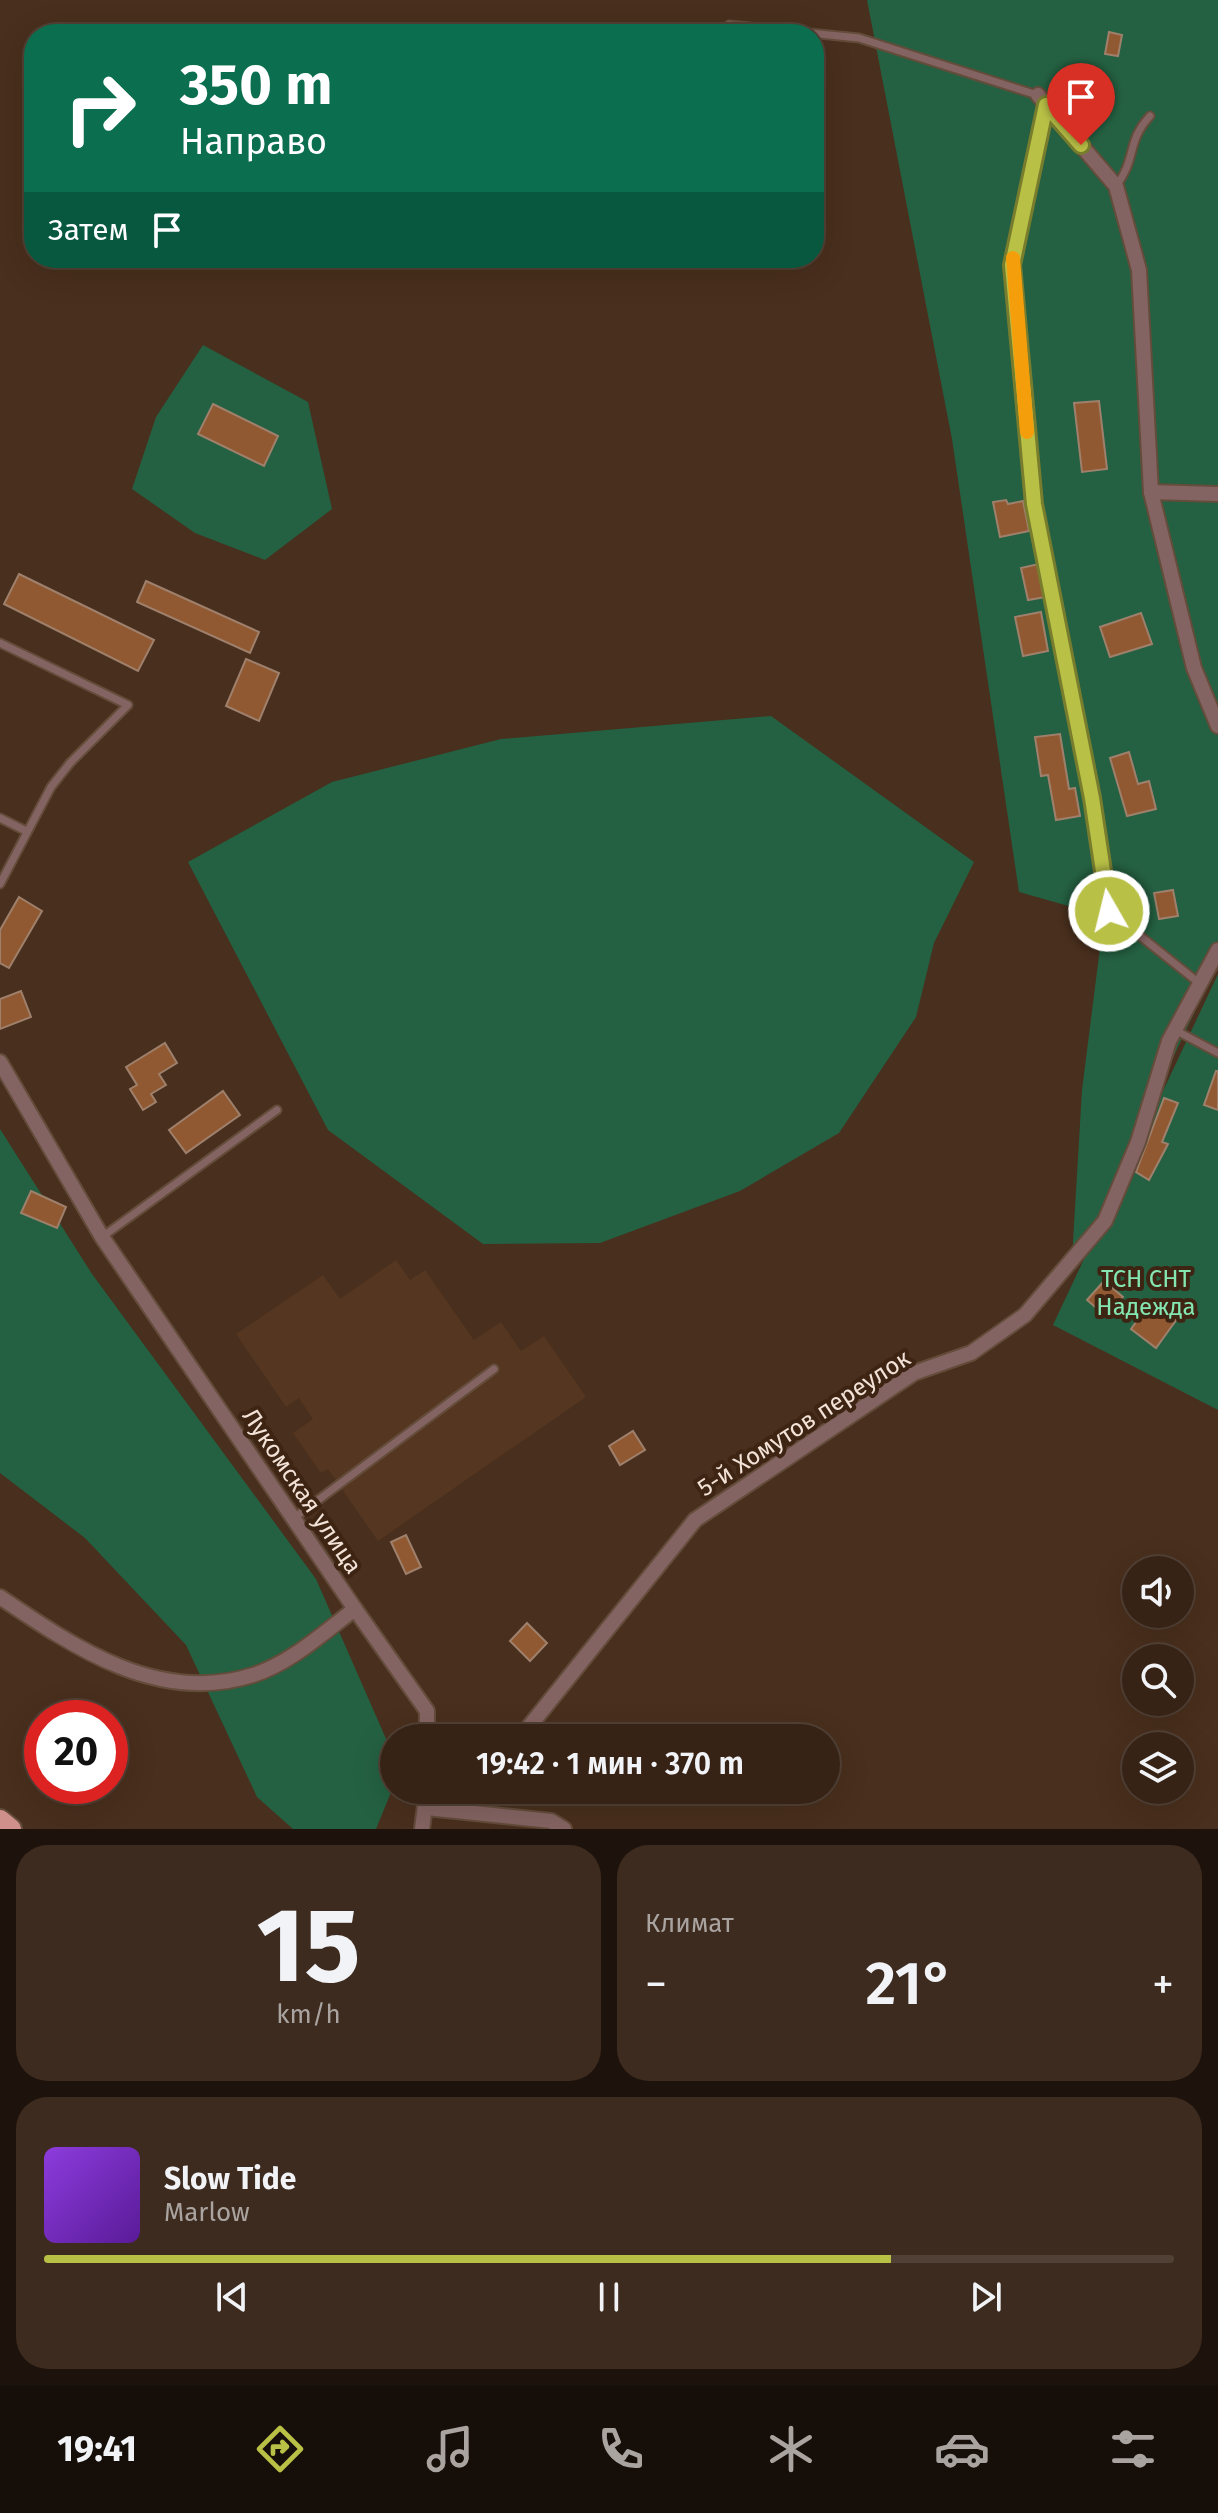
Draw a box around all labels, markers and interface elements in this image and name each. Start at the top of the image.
text: 350 m [180,52,333,119]
icon: right [48,56,152,160]
pin [1047,63,1115,145]
icon: arrive [1059,75,1103,119]
text: Направо [180,120,327,164]
icon: arrive [145,208,189,252]
text: Затем [48,212,129,248]
position arrow [1067,869,1151,953]
park label: ТСН СНТ Надежда [1096,1265,1196,1321]
street label: 5-й Хомутов переулок [693,1344,916,1502]
street label: Лукомская улица [236,1403,368,1579]
map controls [1122,1556,1194,1804]
button: sound [1122,1556,1194,1628]
button: search [1122,1644,1194,1716]
speed limit sign: 20 [24,1700,128,1804]
button: layers [1122,1732,1194,1804]
text: 19:42 · 1 мин · 370 m [476,1746,744,1782]
text: 15 [256,1884,361,2009]
text: Климат [645,1908,734,1939]
text: 21° [866,1948,954,2020]
text: − [645,1958,667,2011]
text: + [1152,1958,1174,2011]
text: km/h [276,1999,341,2030]
text: Slow Tide [164,2161,296,2197]
text: Marlow [164,2197,250,2228]
icon: previous [210,2275,254,2319]
icon: pause [587,2275,631,2319]
icon: next [964,2275,1008,2319]
icon: directions [252,2421,308,2477]
icon: music [422,2421,478,2477]
icon: phone [593,2421,649,2477]
icon: climate [763,2421,819,2477]
icon: car [934,2421,990,2477]
icon: filters [1105,2421,1161,2477]
text: 19:41 [57,2427,137,2471]

